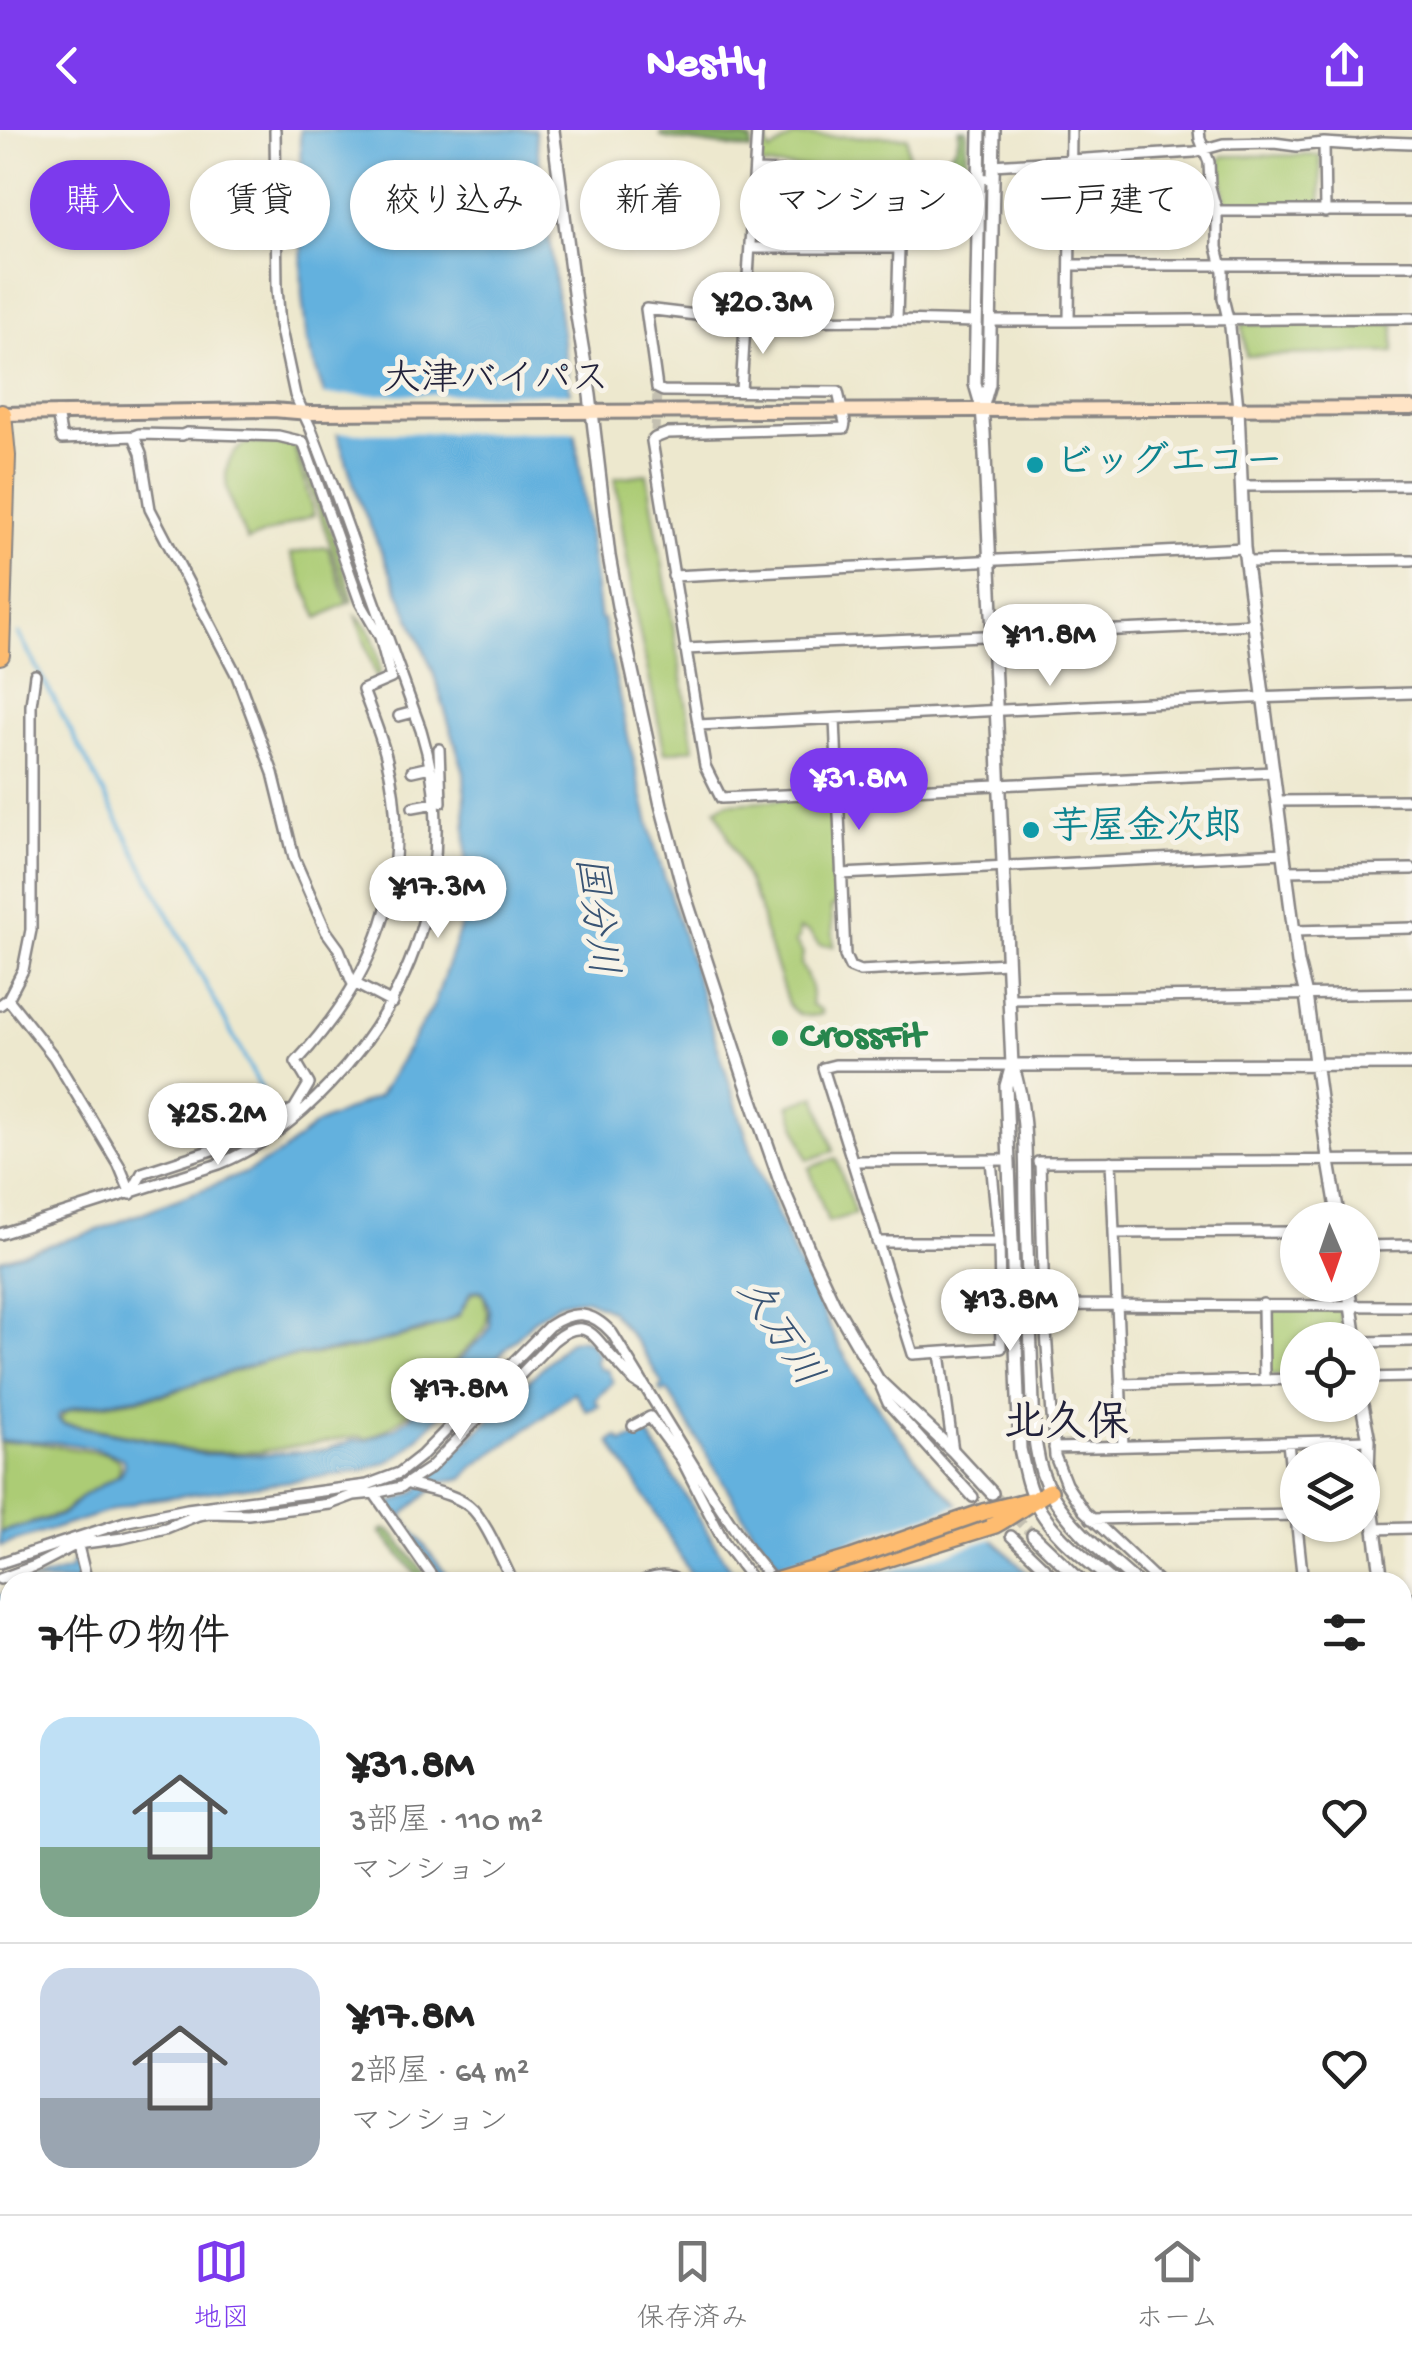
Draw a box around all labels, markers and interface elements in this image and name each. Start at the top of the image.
icon: back [40,38,95,93]
icon: share [1317,38,1372,93]
text: Nestly [646,39,766,92]
chip: 購入 [30,160,170,250]
chip: 賃貸 [190,160,330,250]
chip: 絞り込み [350,160,560,250]
chip: 新着 [580,160,720,250]
chip: マンション [740,160,984,250]
chip: 一戸建て [1004,160,1214,250]
pin: ¥20.3M [682,272,844,357]
text: ¥20.3M [714,285,812,323]
street label: 大津バイパス [382,358,610,404]
place label: ビッグエコー [1055,440,1283,487]
marker: ビッグエコー [1024,454,1046,476]
pin: ¥11.8M [969,604,1131,689]
text: ¥11.8M [1005,617,1095,655]
pin: ¥31.8M [778,748,940,833]
text: ¥31.8M [812,761,906,799]
place label: 芋屋金次郎 [1051,805,1241,852]
marker: 芋屋金次郎 [1020,819,1042,841]
water label: 国分川 [562,853,625,978]
pin: ¥17.3M [357,856,519,941]
text: ¥17.3M [391,869,485,907]
place label: CrossFit [800,1016,928,1060]
marker: CrossFit [769,1027,791,1049]
pin: ¥25.2M [137,1083,299,1168]
text: ¥25.2M [170,1096,266,1134]
north arrow [1280,1202,1380,1302]
map controls [1280,1202,1380,1542]
pin: ¥13.8M [929,1269,1091,1354]
water label: 久万川 [725,1270,831,1397]
text: ¥13.8M [963,1282,1057,1320]
button: locate [1280,1322,1380,1422]
pin: ¥17.8M [379,1358,541,1443]
text: ¥17.8M [413,1371,507,1409]
district label: 北久保 [1003,1400,1129,1451]
button: layers [1280,1442,1380,1542]
icon: filters [1317,1605,1372,1660]
text: 7件の物件 [40,1616,230,1665]
text: ¥31.8M [350,1743,474,1792]
icon: home [120,1757,240,1877]
icon: heart [1317,1790,1372,1845]
text: 3部屋 · 110 m² [350,1804,543,1842]
text: マンション [350,1854,509,1892]
text: ¥17.8M [350,1994,474,2043]
icon: home [120,2008,240,2128]
icon: heart [1317,2041,1372,2096]
text: 2部屋 · 64 m² [350,2055,529,2093]
text: マンション [350,2105,509,2143]
tab: 地図 [194,2234,250,2337]
tab: 保存済み [637,2234,749,2337]
tab: ホーム [1136,2234,1218,2337]

